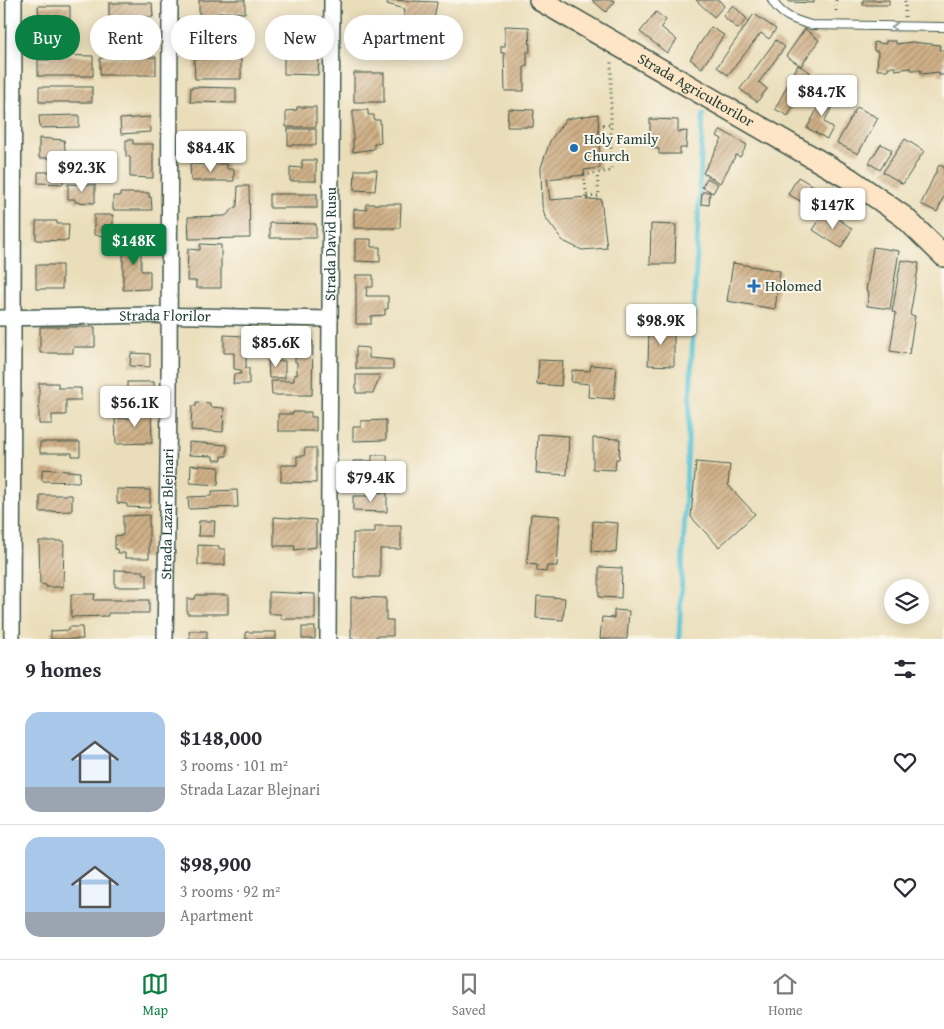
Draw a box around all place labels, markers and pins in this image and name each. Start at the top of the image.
pin: $84.7K [781,74,863,117]
place label: Holy Family Church [584,128,659,166]
pin: $84.4K [170,130,252,173]
marker: Holy Family Church [568,142,580,154]
pin: $92.3K [41,150,123,193]
pin: $147K [798,188,868,230]
pin: $148K [99,224,169,266]
place label: Holomed [765,275,822,296]
marker: Holomed [747,279,761,293]
pin: $98.9K [620,304,702,346]
pin: $85.6K [235,326,317,368]
pin: $56.1K [94,386,176,428]
pin: $79.4K [330,460,412,503]

